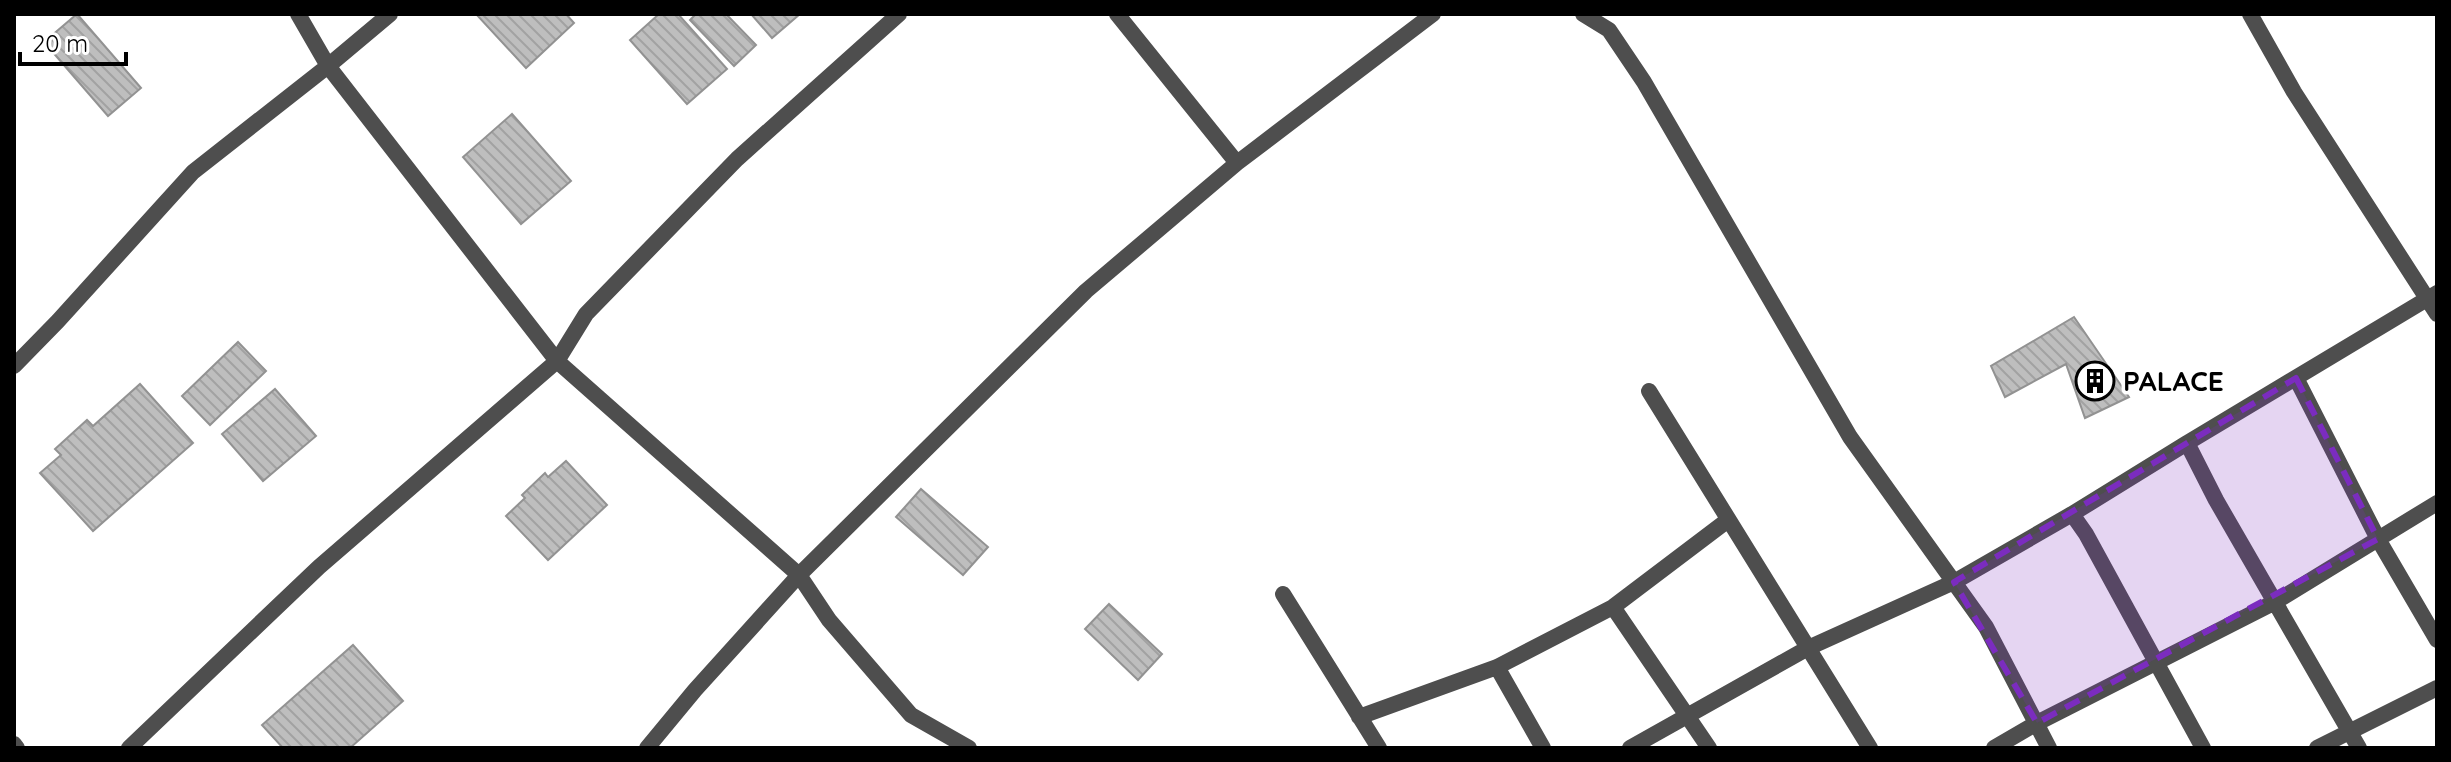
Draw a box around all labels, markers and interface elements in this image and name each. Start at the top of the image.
scale bar [20,16,126,66]
text: 20 m [32,28,88,58]
building icon: PALACE [2074,360,2116,402]
place label: PALACE [2123,363,2224,398]

